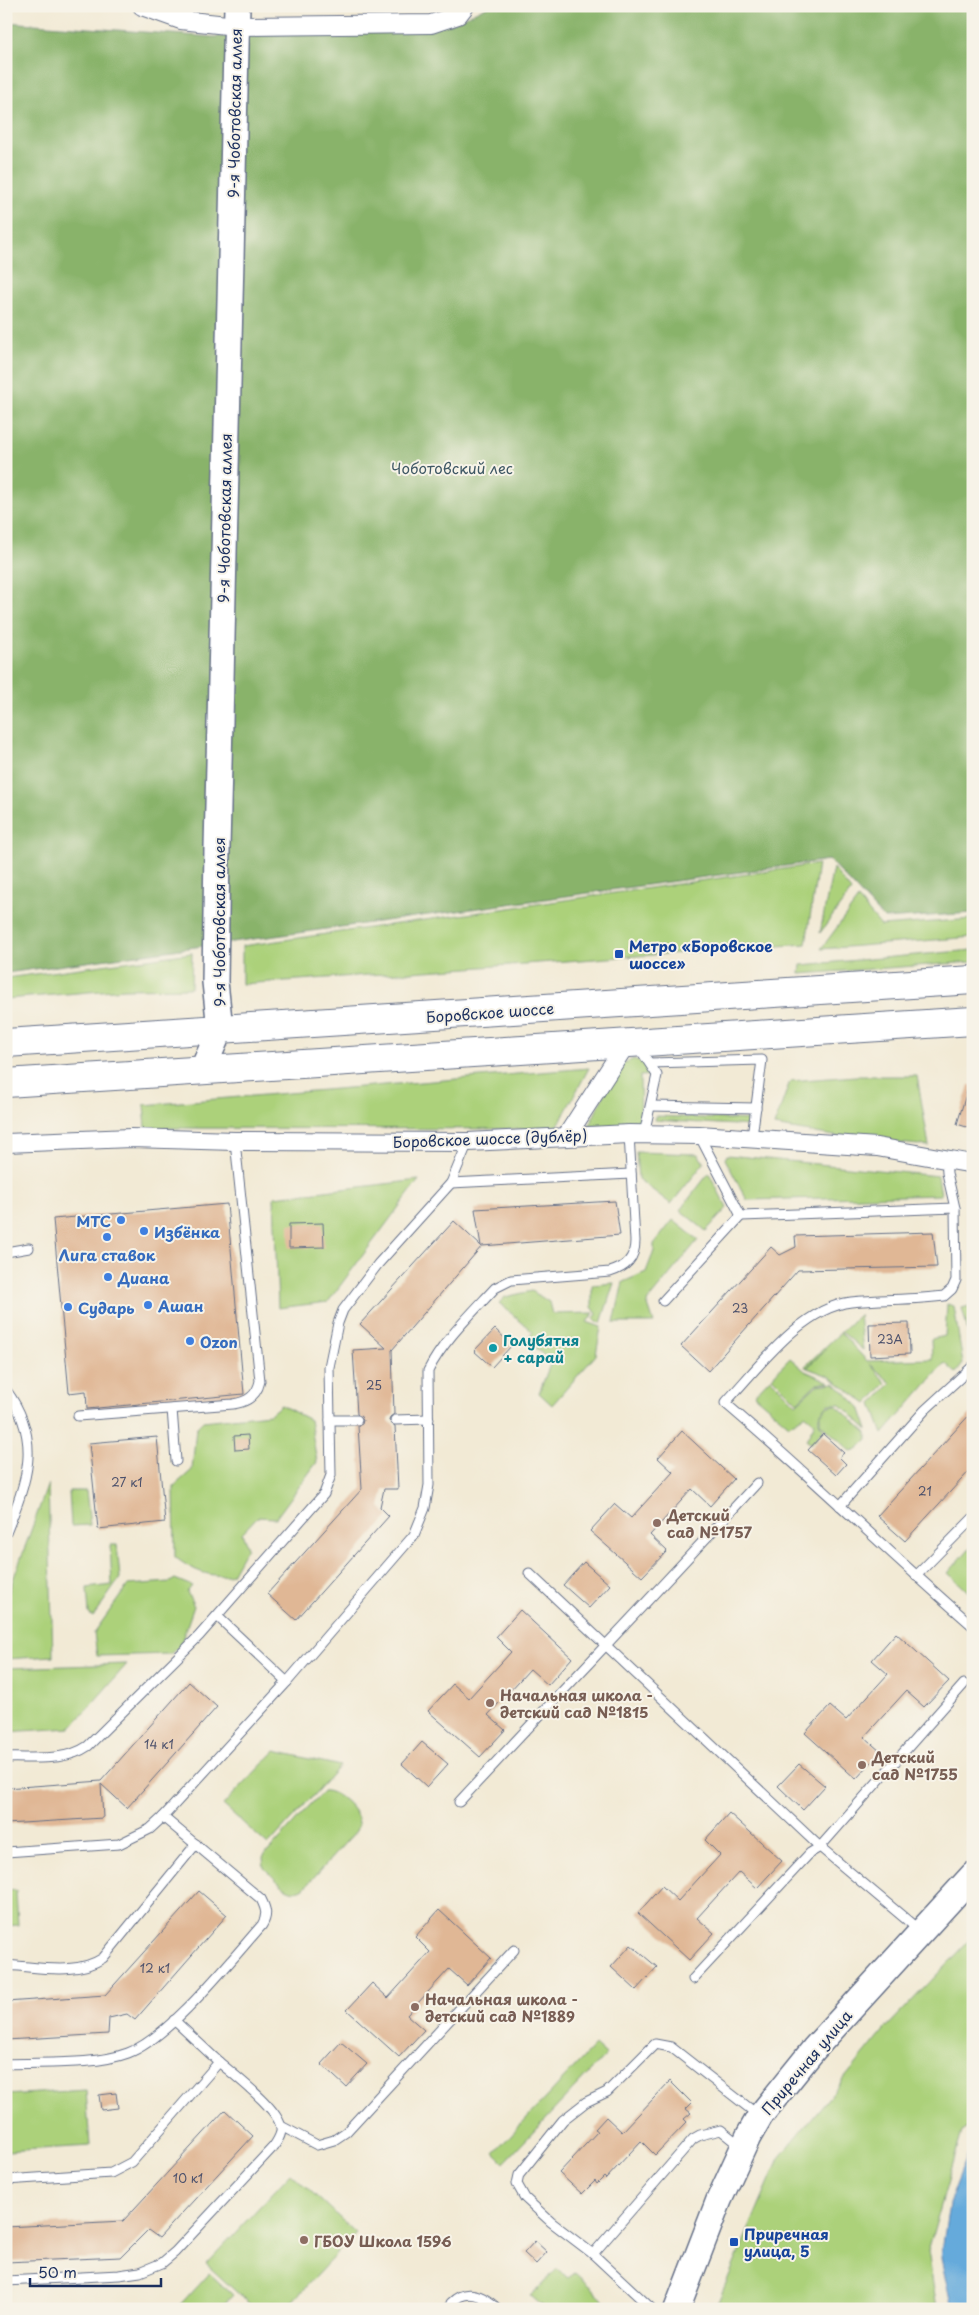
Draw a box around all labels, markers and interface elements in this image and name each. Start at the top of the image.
street label: 9-я Чоботовская аллея [221,28,247,198]
street label: 9-я Чоботовская аллея [211,433,237,603]
park label: Чоботовский лес [391,456,513,479]
street label: 9-я Чоботовская аллея [207,837,230,1007]
place label: Метро «Боровское шоссе» [629,934,773,974]
marker: Метро «Боровское шоссе» [613,948,625,960]
street label: Боровское шоссе [425,996,555,1028]
street label: Боровское шоссе (дублёр) [392,1123,588,1153]
place label: МТС [76,1209,111,1232]
marker: МТС [115,1214,127,1226]
place label: Избёнка [154,1220,220,1243]
marker: Избёнка [138,1225,150,1237]
marker: Лига ставок [101,1231,113,1243]
place label: Лига ставок [59,1243,156,1266]
place label: Диана [117,1266,170,1289]
marker: Диана [102,1271,114,1283]
place label: Ашан [157,1294,204,1317]
place label: Сударь [78,1296,135,1319]
marker: Ашан [142,1299,154,1311]
house number: 23 [732,1299,748,1317]
marker: Сударь [62,1301,74,1313]
place label: Голубятня + сарай [503,1328,579,1368]
place label: Ozon [200,1330,238,1353]
house number: 23А [877,1330,903,1348]
marker: Ozon [184,1335,196,1347]
marker: Голубятня + сарай [487,1342,499,1354]
house number: 25 [366,1376,382,1394]
house number: 27 к1 [111,1473,143,1491]
house number: 21 [918,1482,932,1500]
place label: Детский сад №1757 [666,1503,753,1543]
marker: Детский сад №1757 [651,1517,663,1529]
place label: Начальная школа - детский сад №1815 [500,1683,653,1723]
marker: Начальная школа - детский сад №1815 [484,1697,496,1709]
house number: 14 к1 [144,1735,174,1753]
place label: Детский сад №1755 [871,1745,958,1785]
marker: Детский сад №1755 [856,1759,868,1771]
house number: 12 к1 [140,1959,170,1977]
place label: Начальная школа - детский сад №1889 [425,1987,578,2027]
marker: Начальная школа - детский сад №1889 [409,2001,421,2013]
street label: Приречная улица [755,2004,857,2119]
house number: 10 к1 [173,2169,203,2187]
place label: Приречная улица, 5 [744,2222,829,2262]
place label: ГБОУ Школа 1596 [314,2229,452,2252]
marker: ГБОУ Школа 1596 [298,2234,310,2246]
marker: Приречная улица, 5 [728,2236,740,2248]
scale bar [30,2255,161,2287]
text: 50 m [38,2260,77,2283]

